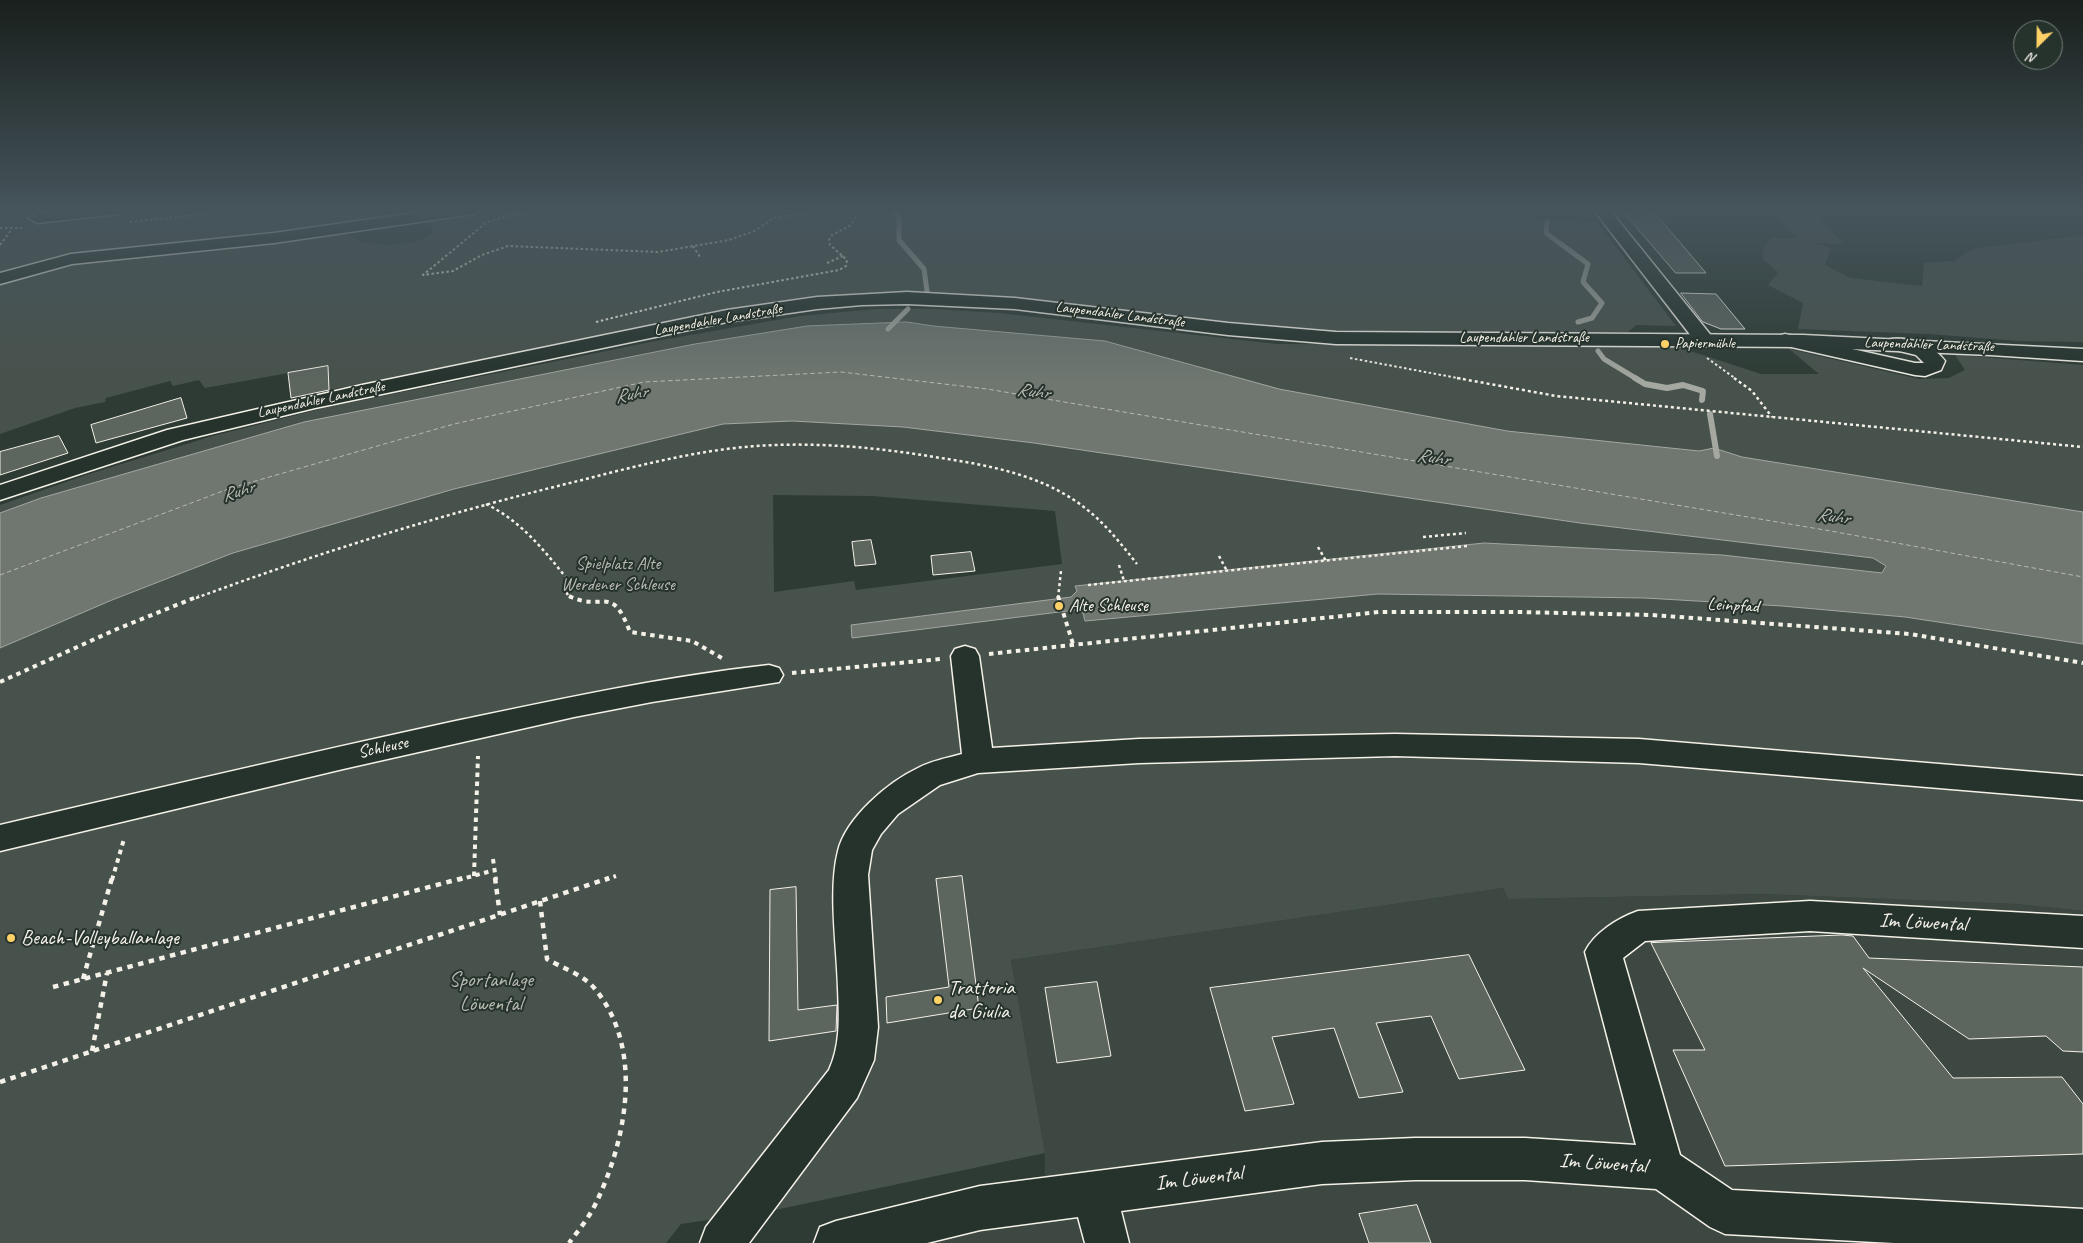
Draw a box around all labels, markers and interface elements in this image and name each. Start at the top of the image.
north arrow [2013,20,2063,70]
text: N [2025,49,2040,68]
street label: Laupendahler Landstraße [1055,298,1185,332]
street label: Laupendahler Landstraße [653,300,783,340]
street label: Laupendahler Landstraße [1459,329,1589,347]
street label: Laupendahler Landstraße [1864,334,1994,356]
place label: Papiermühle [1675,335,1735,353]
marker: Papiermühle [1659,338,1671,350]
street label: Laupendahler Landstraße [256,378,386,422]
water label: Ruhr [1016,379,1050,405]
water label: Ruhr [613,381,649,409]
water label: Ruhr [1415,444,1451,472]
water label: Ruhr [219,476,257,508]
water label: Ruhr [1815,503,1851,531]
park label: Spielplatz Alte Werdener Schleuse [561,553,675,596]
street label: Leinpfad [1707,594,1759,618]
place label: Alte Schleuse [1069,595,1148,617]
marker: Alte Schleuse [1053,600,1065,612]
street label: Schleuse [356,732,410,764]
street label: Im Löwental [1879,908,1967,938]
place label: Beach-Volleyballanlage [21,925,179,951]
marker: Beach-Volleyballanlage [5,932,17,944]
park label: Sportanlage Löwental [449,967,533,1017]
place label: Trattoria da Giulia [948,975,1015,1025]
marker: Trattoria da Giulia [932,994,944,1006]
street label: Im Löwental [1558,1148,1648,1180]
street label: Im Löwental [1154,1161,1244,1197]

